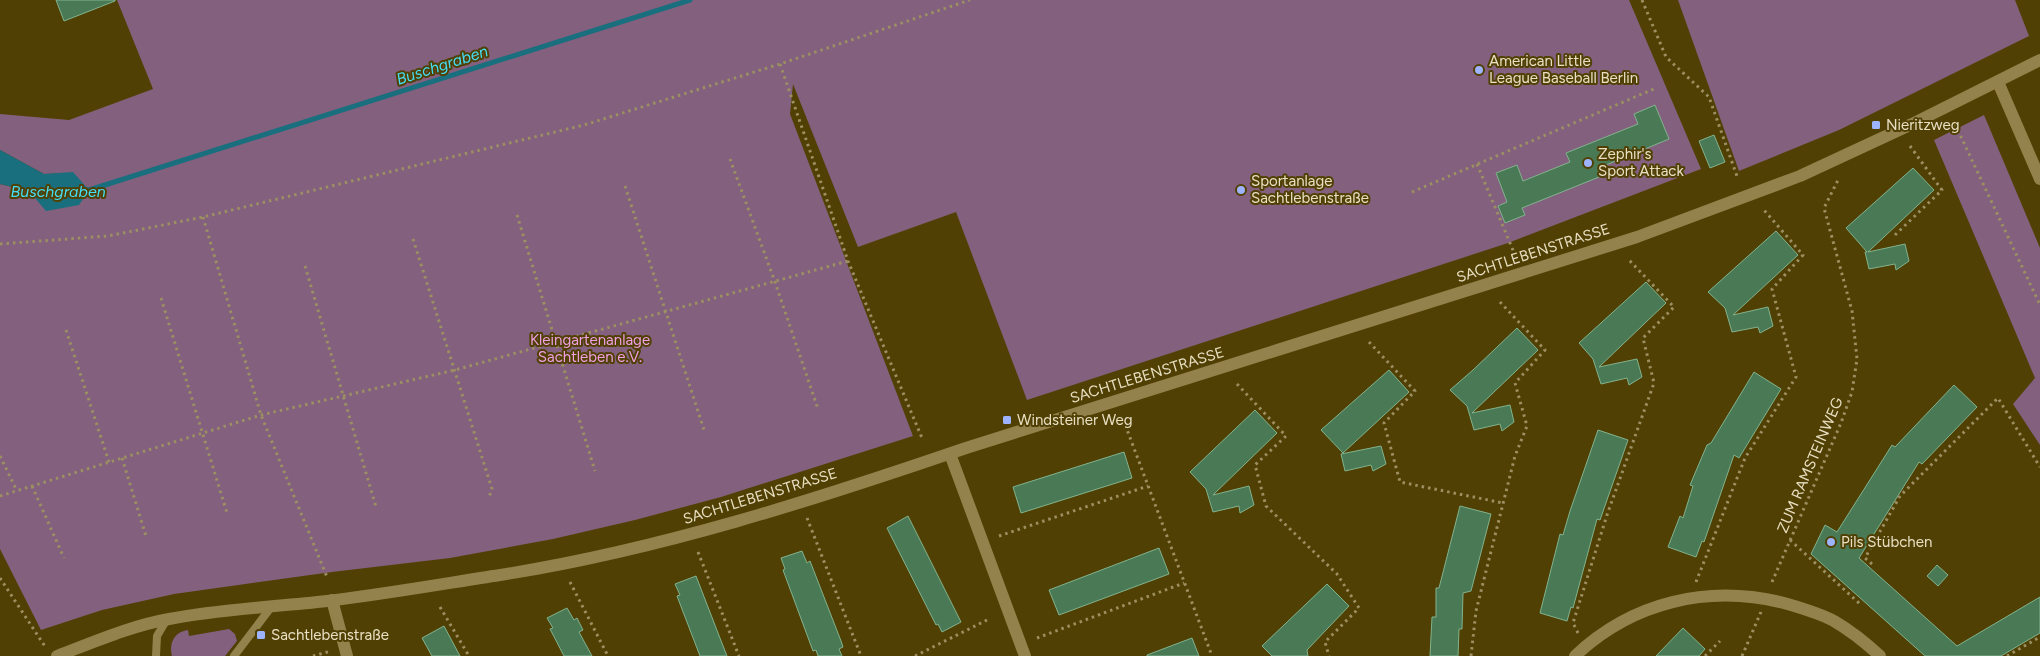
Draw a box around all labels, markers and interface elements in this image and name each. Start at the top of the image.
water label: Buschgraben [394,41,490,89]
place label: American Little League Baseball Berlin [1489,52,1638,87]
marker: American Little League Baseball Berlin [1473,64,1485,76]
place label: Nieritzweg [1886,116,1959,134]
marker: Nieritzweg [1870,119,1882,131]
place label: Zephir's Sport Attack [1598,145,1684,180]
marker: Zephir's Sport Attack [1582,157,1594,169]
place label: Sportanlage Sachtlebenstraße [1251,172,1369,207]
water label: Buschgraben [10,182,106,201]
marker: Sportanlage Sachtlebenstraße [1235,184,1247,196]
street label: SACHTLEBENSTRASSE [1454,220,1612,286]
park label: Kleingartenanlage Sachtleben e.V. [530,331,650,366]
street label: SACHTLEBENSTRASSE [1068,343,1226,407]
street label: ZUM RAMSTEINWEG [1773,394,1847,536]
place label: Windsteiner Weg [1017,411,1132,429]
marker: Windsteiner Weg [1001,414,1013,426]
street label: SACHTLEBENSTRASSE [681,464,839,528]
place label: Pils Stübchen [1841,533,1932,551]
marker: Pils Stübchen [1825,536,1837,548]
place label: Sachtlebenstraße [271,626,389,644]
marker: Sachtlebenstraße [255,629,267,641]

